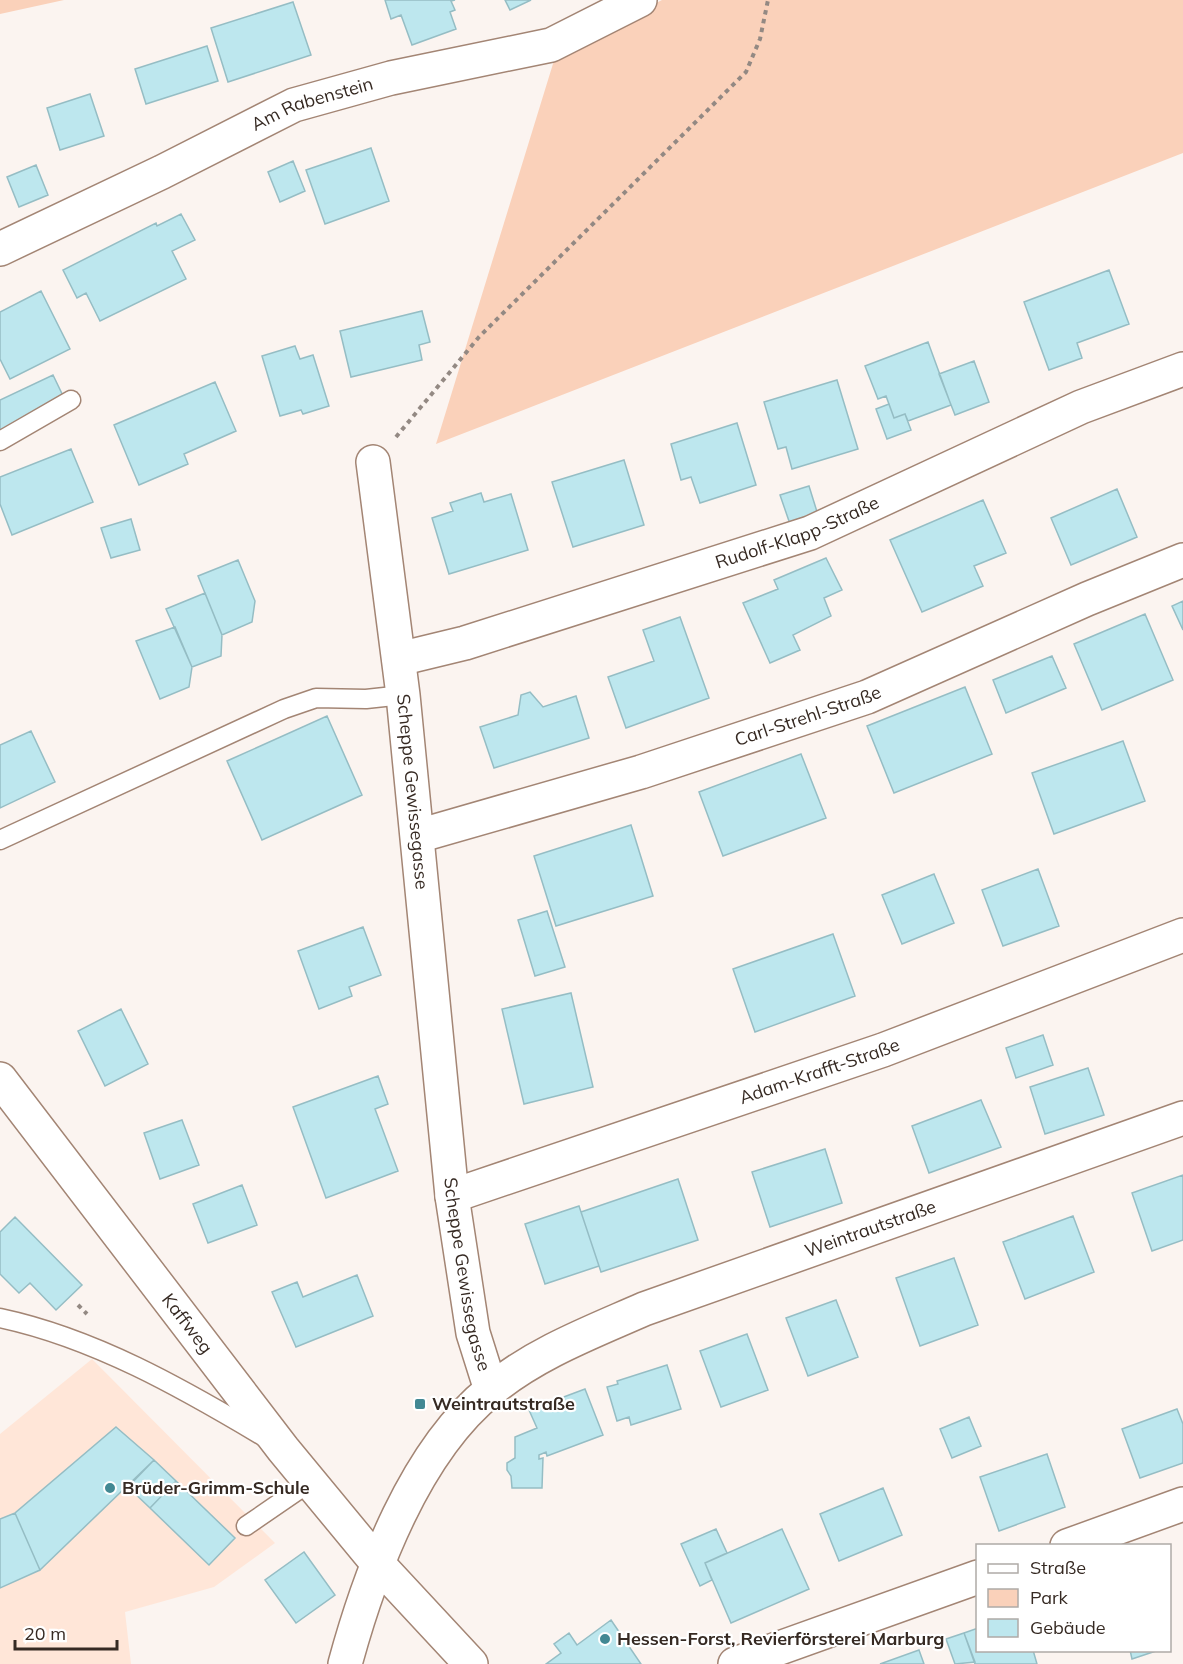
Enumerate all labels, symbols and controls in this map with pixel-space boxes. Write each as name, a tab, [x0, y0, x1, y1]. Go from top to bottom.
street label: Am Rabenstein	[247, 72, 376, 136]
street label: Rudolf-Klapp-Straße	[712, 491, 882, 574]
street label: Carl-Strehl-Straße	[732, 680, 885, 751]
street label: Scheppe Gewissegasse	[392, 693, 434, 890]
street label: Adam-Krafft-Straße	[736, 1033, 903, 1109]
street label: Scheppe Gewissegasse	[439, 1176, 496, 1374]
street label: Weintrautstraße	[802, 1194, 939, 1262]
street label: Kaffweg	[157, 1288, 218, 1358]
place label: Weintrautstraße	[432, 1392, 575, 1415]
marker: Weintrautstraße	[413, 1397, 427, 1411]
place label: Brüder-Grimm-Schule	[122, 1476, 310, 1499]
marker: Brüder-Grimm-Schule	[103, 1481, 117, 1495]
legend	[976, 1544, 1171, 1652]
text: Straße	[1030, 1556, 1086, 1579]
text: Park	[1030, 1586, 1069, 1609]
scale bar	[15, 1613, 117, 1651]
text: Gebäude	[1030, 1616, 1106, 1639]
text: 20 m	[24, 1622, 66, 1645]
place label: Hessen-Forst, Revierförsterei Marburg	[617, 1627, 944, 1650]
marker: Hessen-Forst, Revierförsterei Marburg	[598, 1632, 612, 1646]

